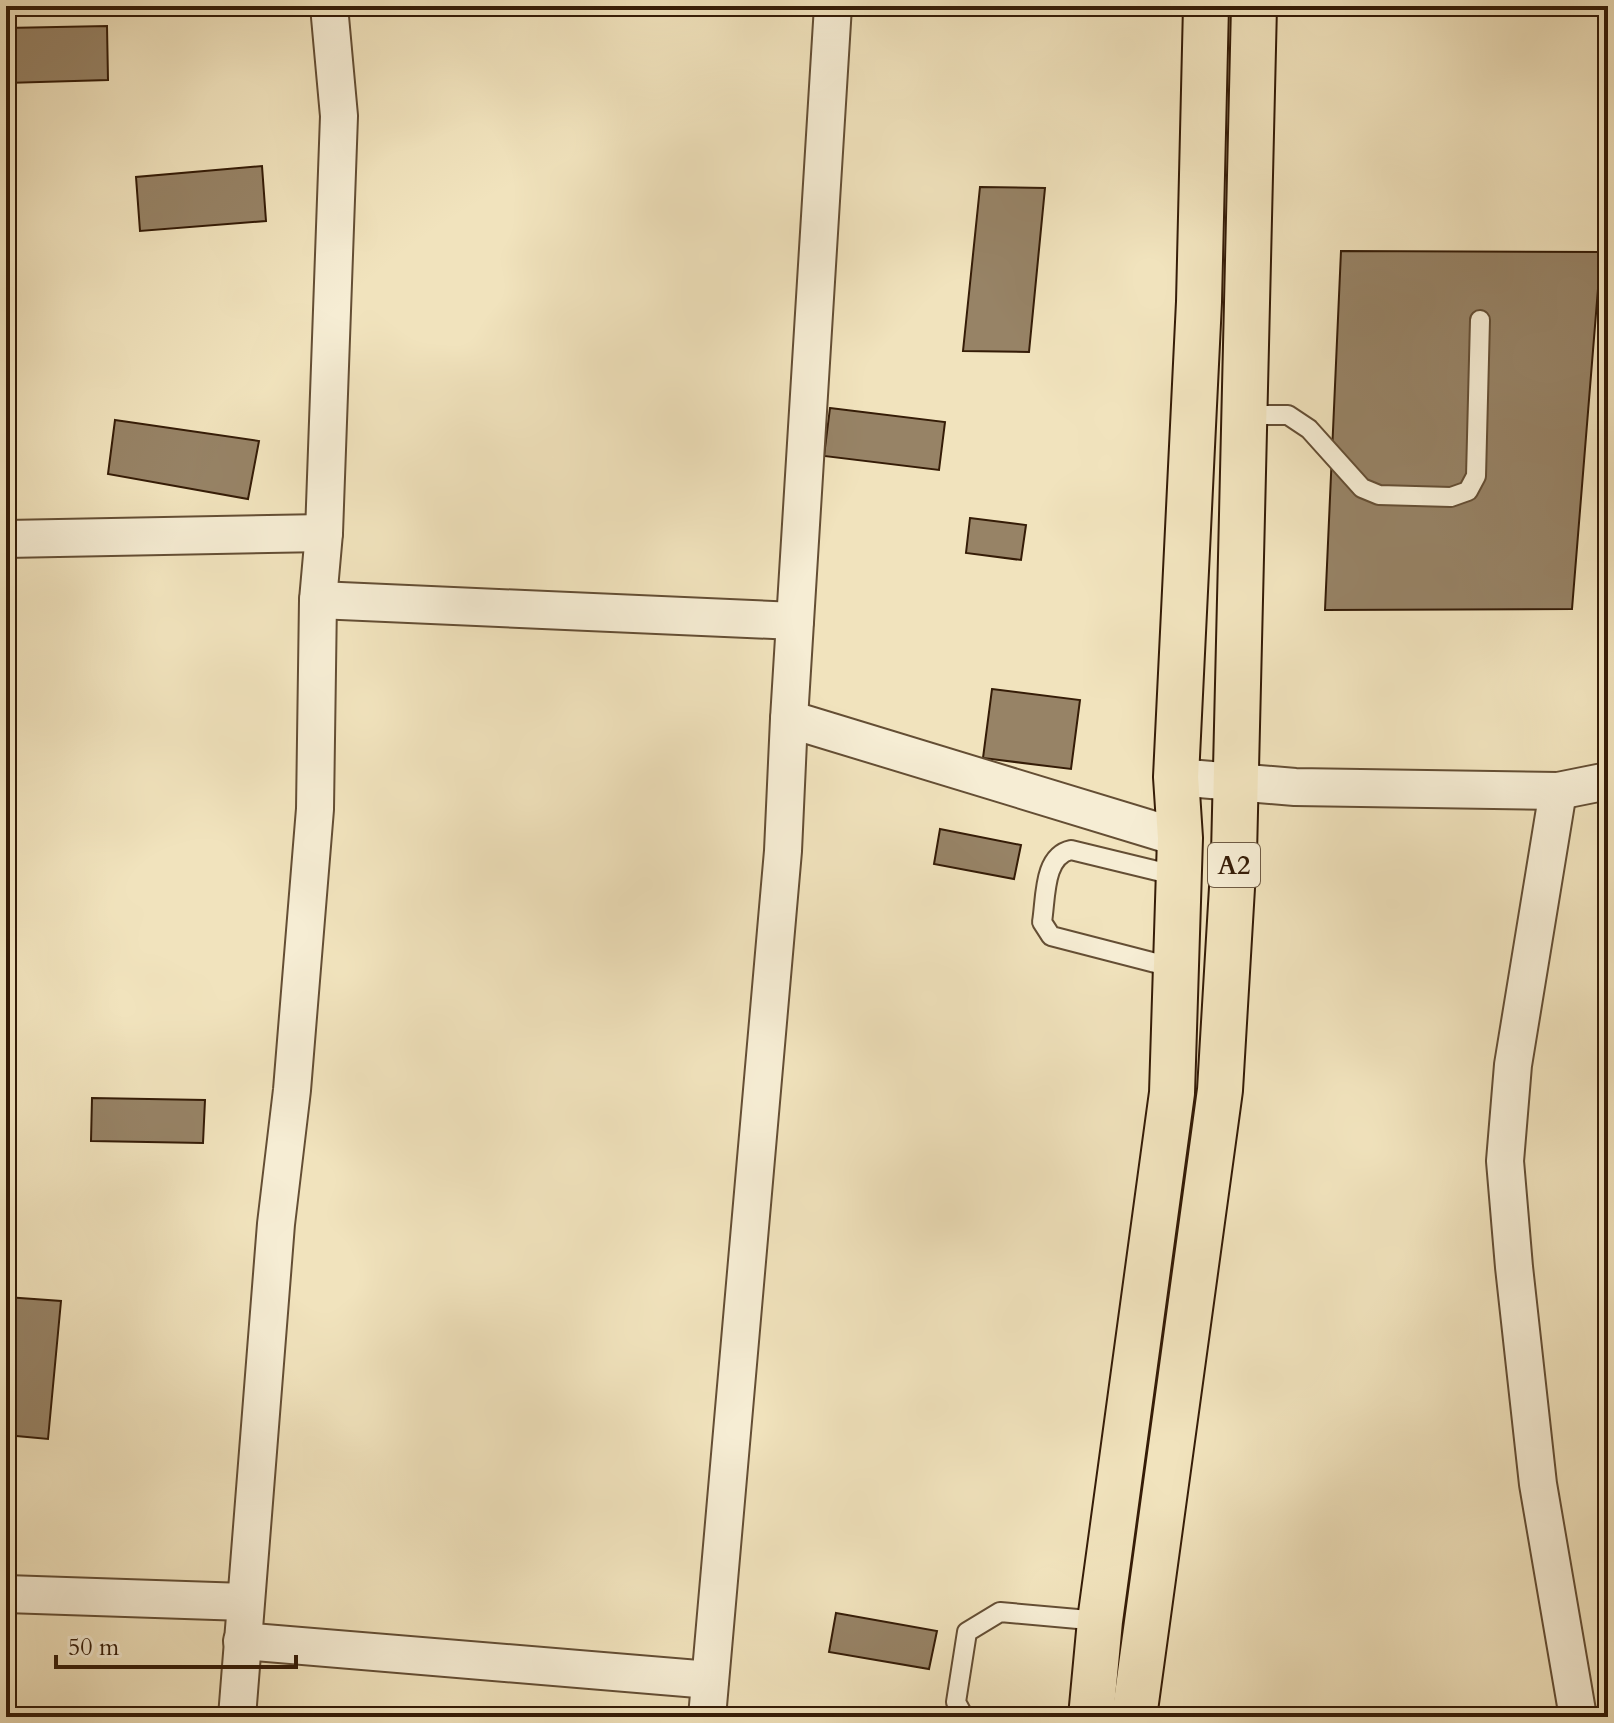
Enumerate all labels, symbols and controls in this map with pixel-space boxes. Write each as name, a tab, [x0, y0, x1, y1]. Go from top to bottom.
road number: A2	[1208, 843, 1260, 887]
scale bar	[56, 1619, 296, 1669]
text: 50 m	[68, 1631, 120, 1664]

